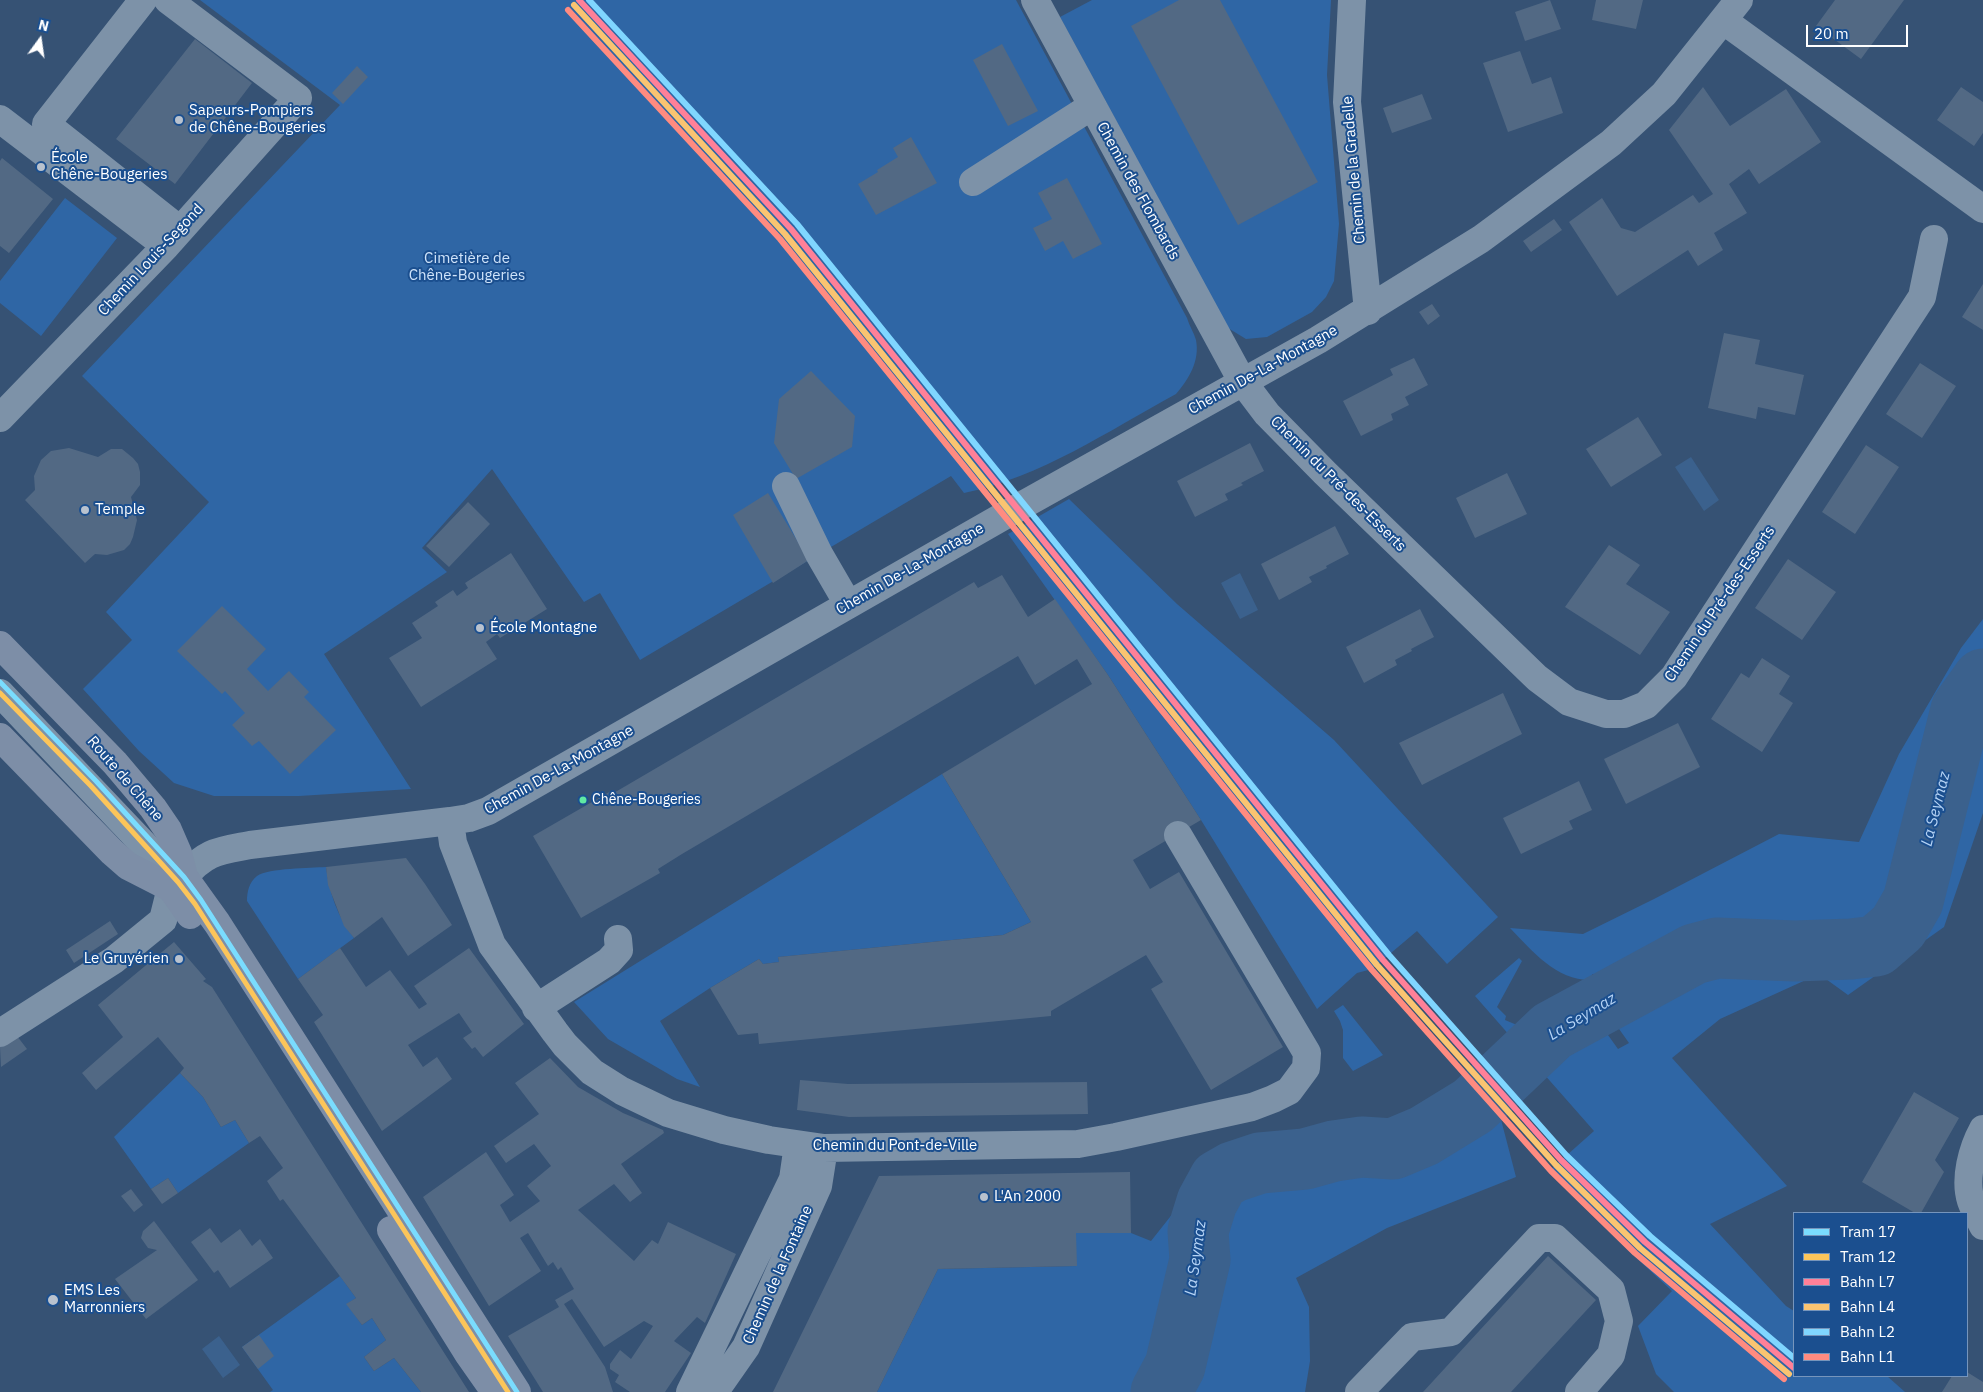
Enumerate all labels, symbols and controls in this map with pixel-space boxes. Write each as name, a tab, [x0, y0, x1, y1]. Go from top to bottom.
north arrow	[15, 15, 65, 65]
text: N	[37, 15, 51, 35]
scale bar	[1808, 15, 1910, 47]
text: 20 m	[1814, 24, 1849, 43]
street label: Chemin de la Gradelle	[1339, 95, 1369, 245]
place label: Sapeurs-Pompiers de Chêne-Bougeries	[189, 102, 326, 137]
marker: Sapeurs-Pompiers de Chêne-Bougeries	[173, 114, 185, 126]
street label: Chemin des Flombards	[1093, 119, 1183, 263]
place label: École Chêne-Bougeries	[51, 149, 168, 184]
marker: École Chêne-Bougeries	[35, 161, 47, 173]
street label: Chemin Louis-Segond	[95, 200, 207, 320]
park label: Cimetière de Chêne-Bougeries	[409, 250, 525, 285]
street label: Chemin De-La-Montagne	[1185, 321, 1341, 419]
street label: Chemin du Pré-des-Esserts	[1266, 412, 1410, 556]
place label: Temple	[95, 501, 145, 519]
marker: Temple	[79, 504, 91, 516]
street label: Chemin De-La-Montagne	[833, 519, 987, 619]
street label: Chemin du Pré-des-Esserts	[1661, 523, 1779, 685]
place label: École Montagne	[490, 619, 597, 637]
marker: École Montagne	[474, 622, 486, 634]
street label: Chemin De-La-Montagne	[481, 721, 637, 819]
street label: Route de Chêne	[83, 733, 167, 825]
water label: La Seymaz	[1918, 770, 1954, 848]
place label: Chêne-Bougeries	[592, 792, 701, 808]
marker: Chêne-Bougeries	[578, 795, 588, 805]
place label: Le Gruyérien	[84, 950, 169, 968]
marker: Le Gruyérien	[173, 953, 185, 965]
water label: La Seymaz	[1545, 989, 1619, 1045]
street label: Chemin du Pont-de-Ville	[813, 1137, 977, 1155]
place label: L'An 2000	[994, 1188, 1061, 1206]
marker: L'An 2000	[978, 1191, 990, 1203]
street label: Chemin de la Fontaine	[739, 1203, 817, 1347]
legend	[1793, 1212, 1968, 1377]
water label: La Seymaz	[1181, 1219, 1211, 1297]
text: Tram 17	[1840, 1222, 1896, 1241]
text: Tram 12	[1840, 1247, 1896, 1266]
text: Bahn L7	[1840, 1272, 1895, 1291]
place label: EMS Les Marronniers	[64, 1282, 145, 1317]
marker: EMS Les Marronniers	[46, 1293, 60, 1307]
text: Bahn L4	[1840, 1297, 1895, 1316]
text: Bahn L2	[1840, 1322, 1895, 1341]
text: Bahn L1	[1840, 1347, 1895, 1366]

